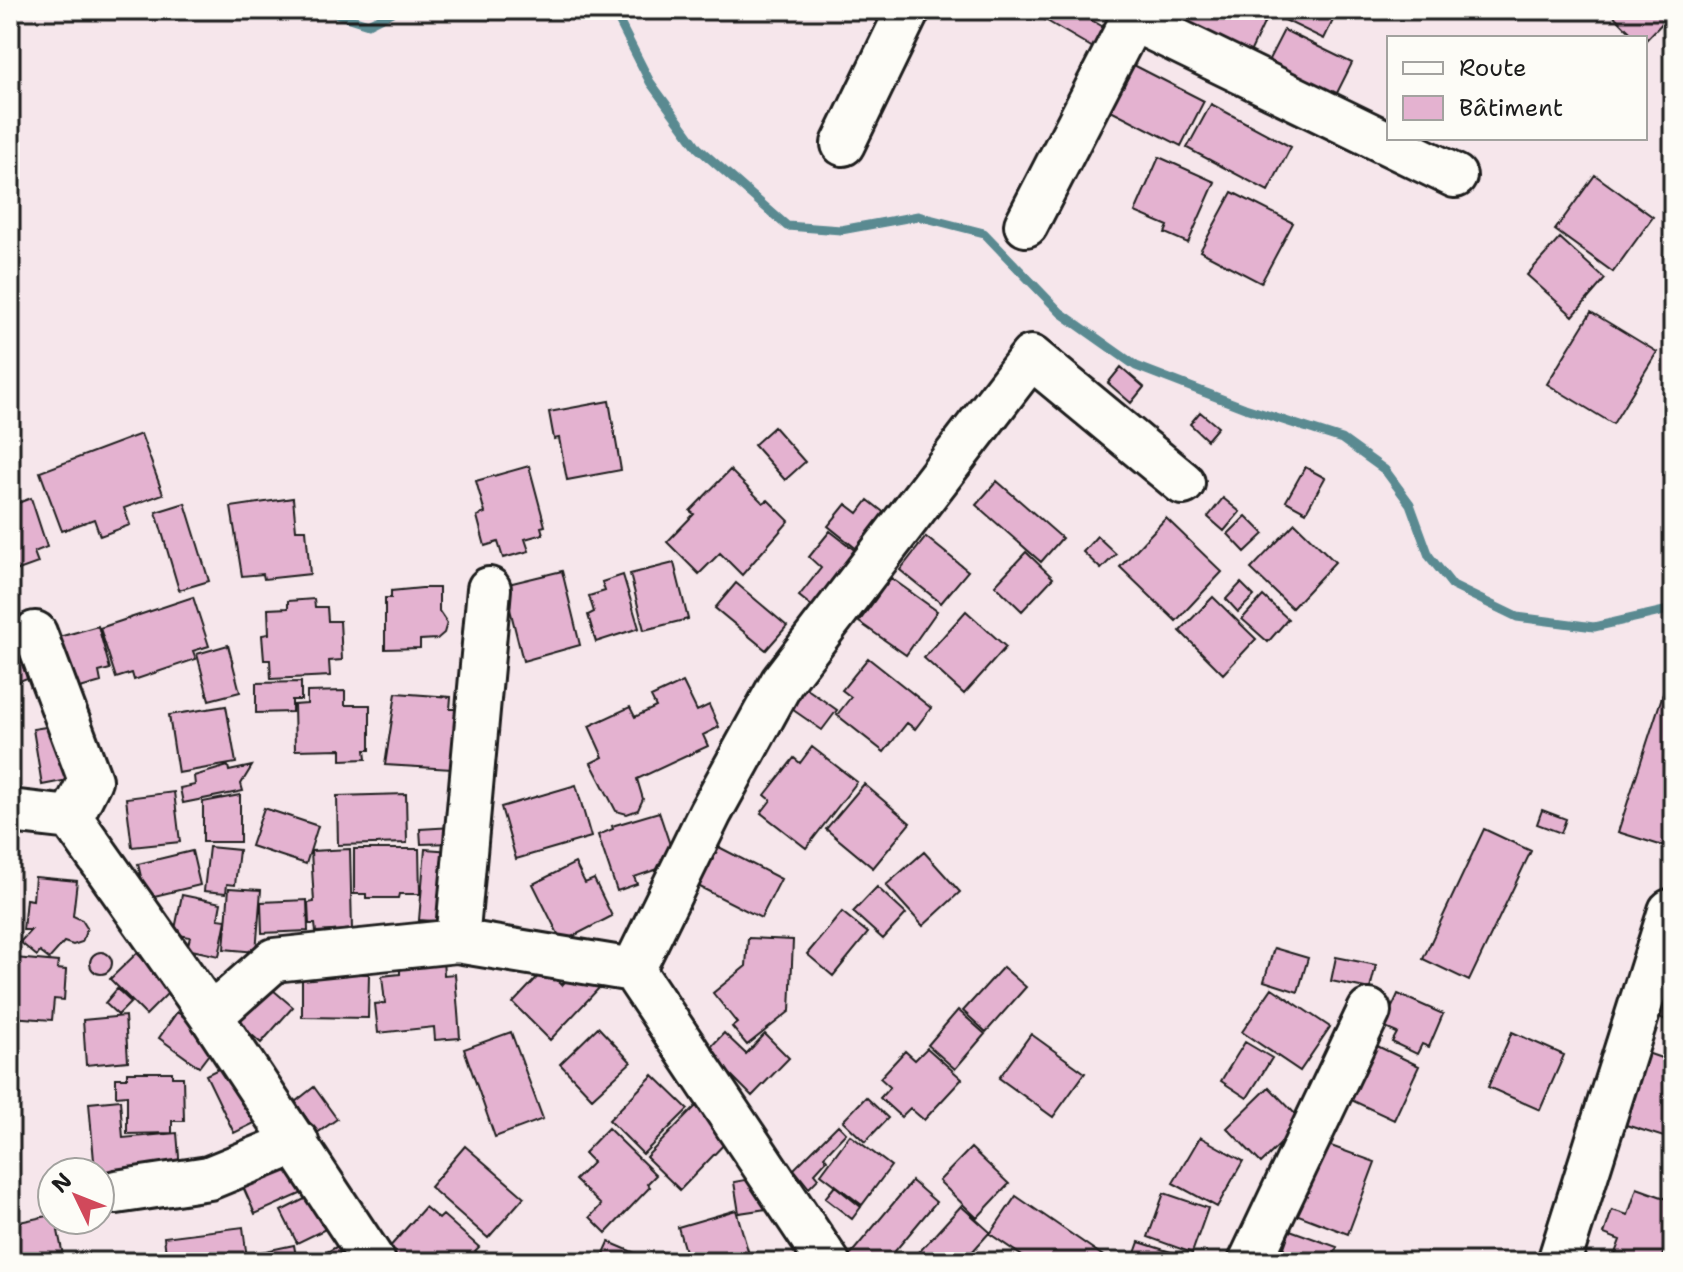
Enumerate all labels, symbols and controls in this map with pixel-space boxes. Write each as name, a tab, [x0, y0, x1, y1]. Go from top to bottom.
legend	[1387, 36, 1647, 140]
text: Route	[1459, 52, 1527, 84]
text: Bâtiment	[1459, 92, 1563, 124]
north arrow	[36, 1156, 116, 1236]
text: N	[45, 1166, 78, 1199]

